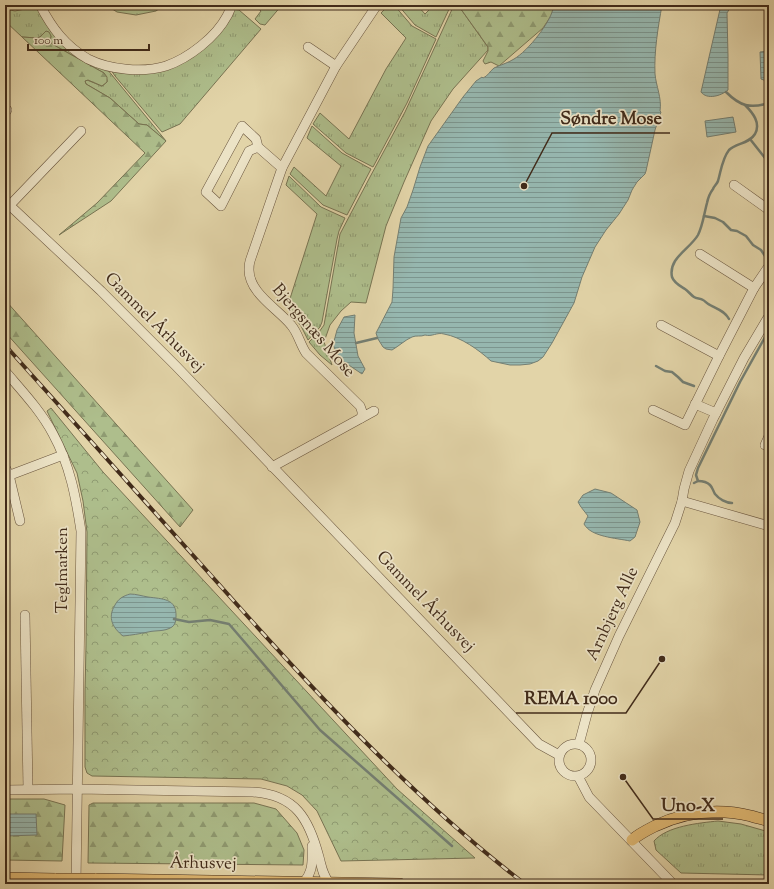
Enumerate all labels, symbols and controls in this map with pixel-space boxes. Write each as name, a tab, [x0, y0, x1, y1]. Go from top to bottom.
scale bar	[28, 26, 149, 52]
text: 100 m	[34, 32, 63, 50]
callout: Søndre Mose	[552, 103, 670, 133]
text: Søndre Mose	[560, 107, 662, 133]
street label: Gammel Århusvej	[99, 268, 209, 378]
street label: Bjergsnæs Mose	[266, 279, 360, 383]
street label: Teglmarken	[51, 527, 75, 613]
street label: Gammel Århusvej	[370, 546, 480, 658]
street label: Arnbjerg Alle	[581, 563, 645, 665]
callout: REMA 1000	[516, 683, 626, 713]
text: REMA 1000	[524, 687, 618, 713]
callout: Uno-X	[653, 789, 723, 819]
text: Uno-X	[661, 794, 716, 820]
street label: Århusvej	[169, 851, 237, 877]

